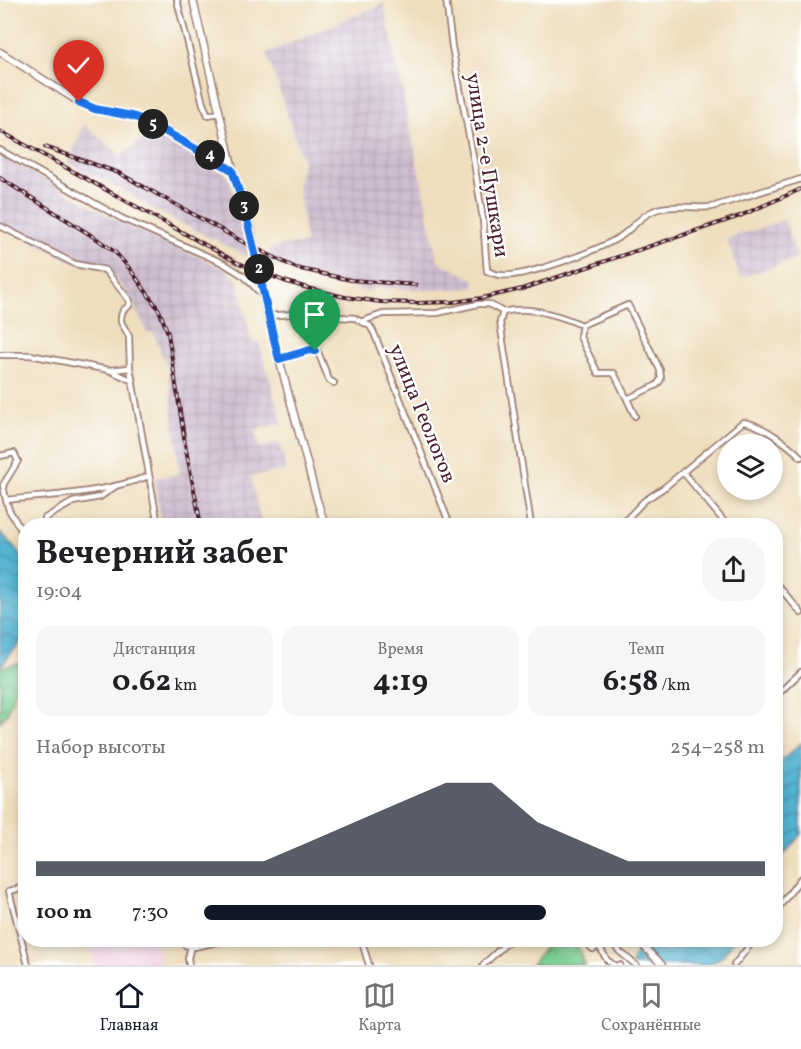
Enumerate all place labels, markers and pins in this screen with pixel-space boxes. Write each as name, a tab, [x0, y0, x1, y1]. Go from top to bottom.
pin	[53, 40, 104, 102]
pin: 5	[138, 109, 168, 139]
pin: 4	[195, 140, 225, 170]
pin: 3	[229, 191, 259, 221]
pin: 2	[244, 254, 274, 284]
pin	[289, 289, 340, 351]

